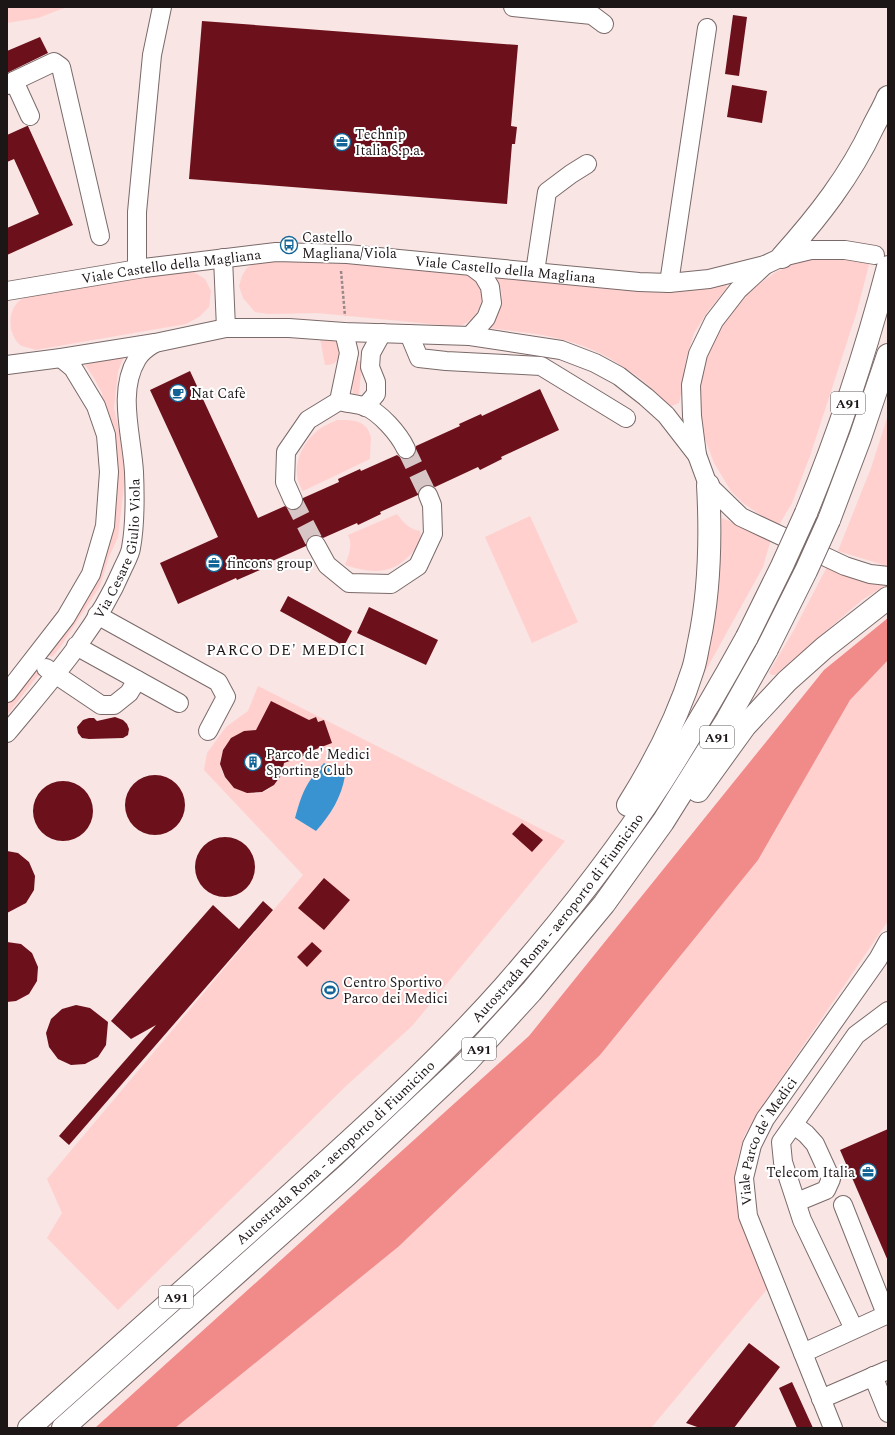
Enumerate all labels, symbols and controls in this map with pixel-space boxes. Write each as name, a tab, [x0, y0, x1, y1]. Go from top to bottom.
place label: Technip Italia S.p.a.	[355, 124, 423, 161]
office icon: Technip Italia S.p.a.	[332, 132, 352, 152]
place label: Castello Magliana/Viola	[302, 227, 397, 264]
bus stop icon: Castello Magliana/Viola	[279, 235, 299, 255]
street label: Viale Castello della Magliana	[80, 244, 262, 289]
street label: Viale Castello della Magliana	[414, 251, 597, 289]
cafe icon: Nat Cafè	[168, 383, 188, 403]
place label: Nat Cafè	[191, 383, 246, 404]
road number: A91	[831, 392, 865, 414]
street label: Via Cesare Giulio Viola	[88, 478, 146, 623]
office icon: fincons group	[204, 553, 224, 573]
place label: fincons group	[227, 553, 313, 574]
district label: PARCO DE' MEDICI	[206, 639, 366, 662]
road number: A91	[700, 726, 734, 748]
place label: Parco de' Medici Sporting Club	[266, 744, 370, 781]
building icon: Parco de' Medici Sporting Club	[243, 752, 263, 772]
street label: Autostrada Roma - aeroporto di Fiumicino	[467, 809, 649, 1027]
place label: Centro Sportivo Parco dei Medici	[343, 972, 448, 1009]
sports icon: Centro Sportivo Parco dei Medici	[320, 980, 340, 1000]
road number: A91	[462, 1038, 496, 1060]
street label: Autostrada Roma - aeroporto di Fiumicino	[231, 1056, 440, 1250]
street label: Viale Parco de' Medici	[734, 1073, 802, 1206]
place label: Telecom Italia	[766, 1162, 855, 1183]
office icon: Telecom Italia	[858, 1162, 878, 1182]
road number: A91	[159, 1286, 193, 1308]

